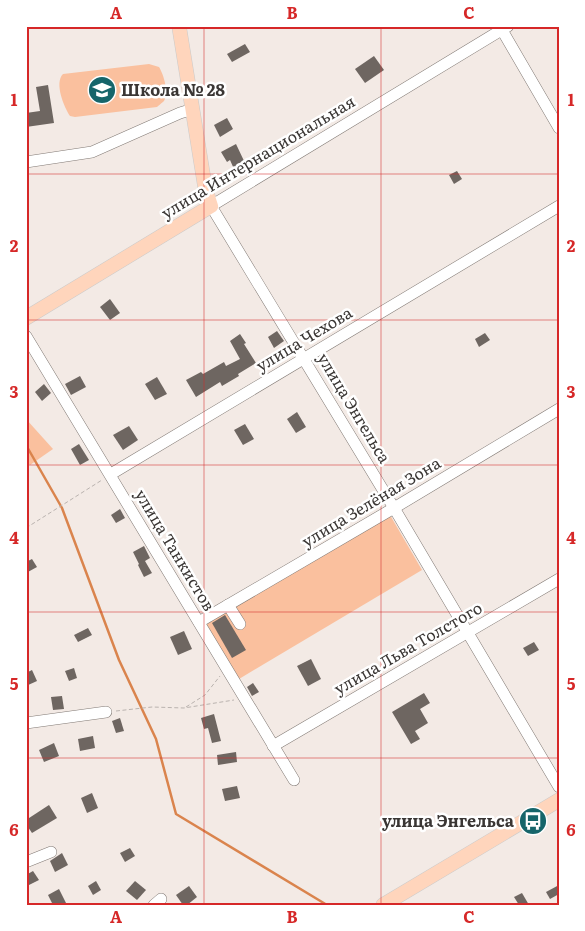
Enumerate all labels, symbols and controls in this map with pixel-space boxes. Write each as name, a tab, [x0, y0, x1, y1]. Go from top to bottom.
text: A	[110, 0, 122, 24]
text: B	[286, 0, 298, 24]
text: C	[463, 0, 475, 24]
school or university icon: Школа № 28	[87, 75, 117, 105]
place label: Школа № 28	[121, 77, 225, 101]
text: 1	[11, 87, 18, 111]
text: 1	[568, 87, 575, 111]
street label: улица Интернациональная	[156, 89, 359, 224]
text: 2	[10, 233, 19, 257]
text: 2	[567, 233, 576, 257]
street label: улица Чехова	[251, 300, 357, 376]
street label: улица Энгельса	[312, 348, 398, 468]
text: 3	[10, 379, 19, 403]
text: 3	[567, 379, 576, 403]
street label: улица Зелёная Зона	[296, 450, 445, 552]
street label: улица Танкистов	[130, 484, 222, 615]
text: 4	[9, 525, 19, 549]
text: 4	[566, 525, 576, 549]
street label: улица Льва Толстого	[329, 595, 486, 699]
text: 5	[10, 671, 19, 695]
text: 5	[567, 671, 576, 695]
bus stop icon: улица Энгельса	[518, 806, 548, 836]
place label: улица Энгельса	[382, 808, 515, 832]
text: 6	[9, 817, 19, 841]
text: 6	[566, 817, 576, 841]
text: A	[110, 904, 122, 928]
text: B	[286, 904, 298, 928]
text: C	[463, 904, 475, 928]

